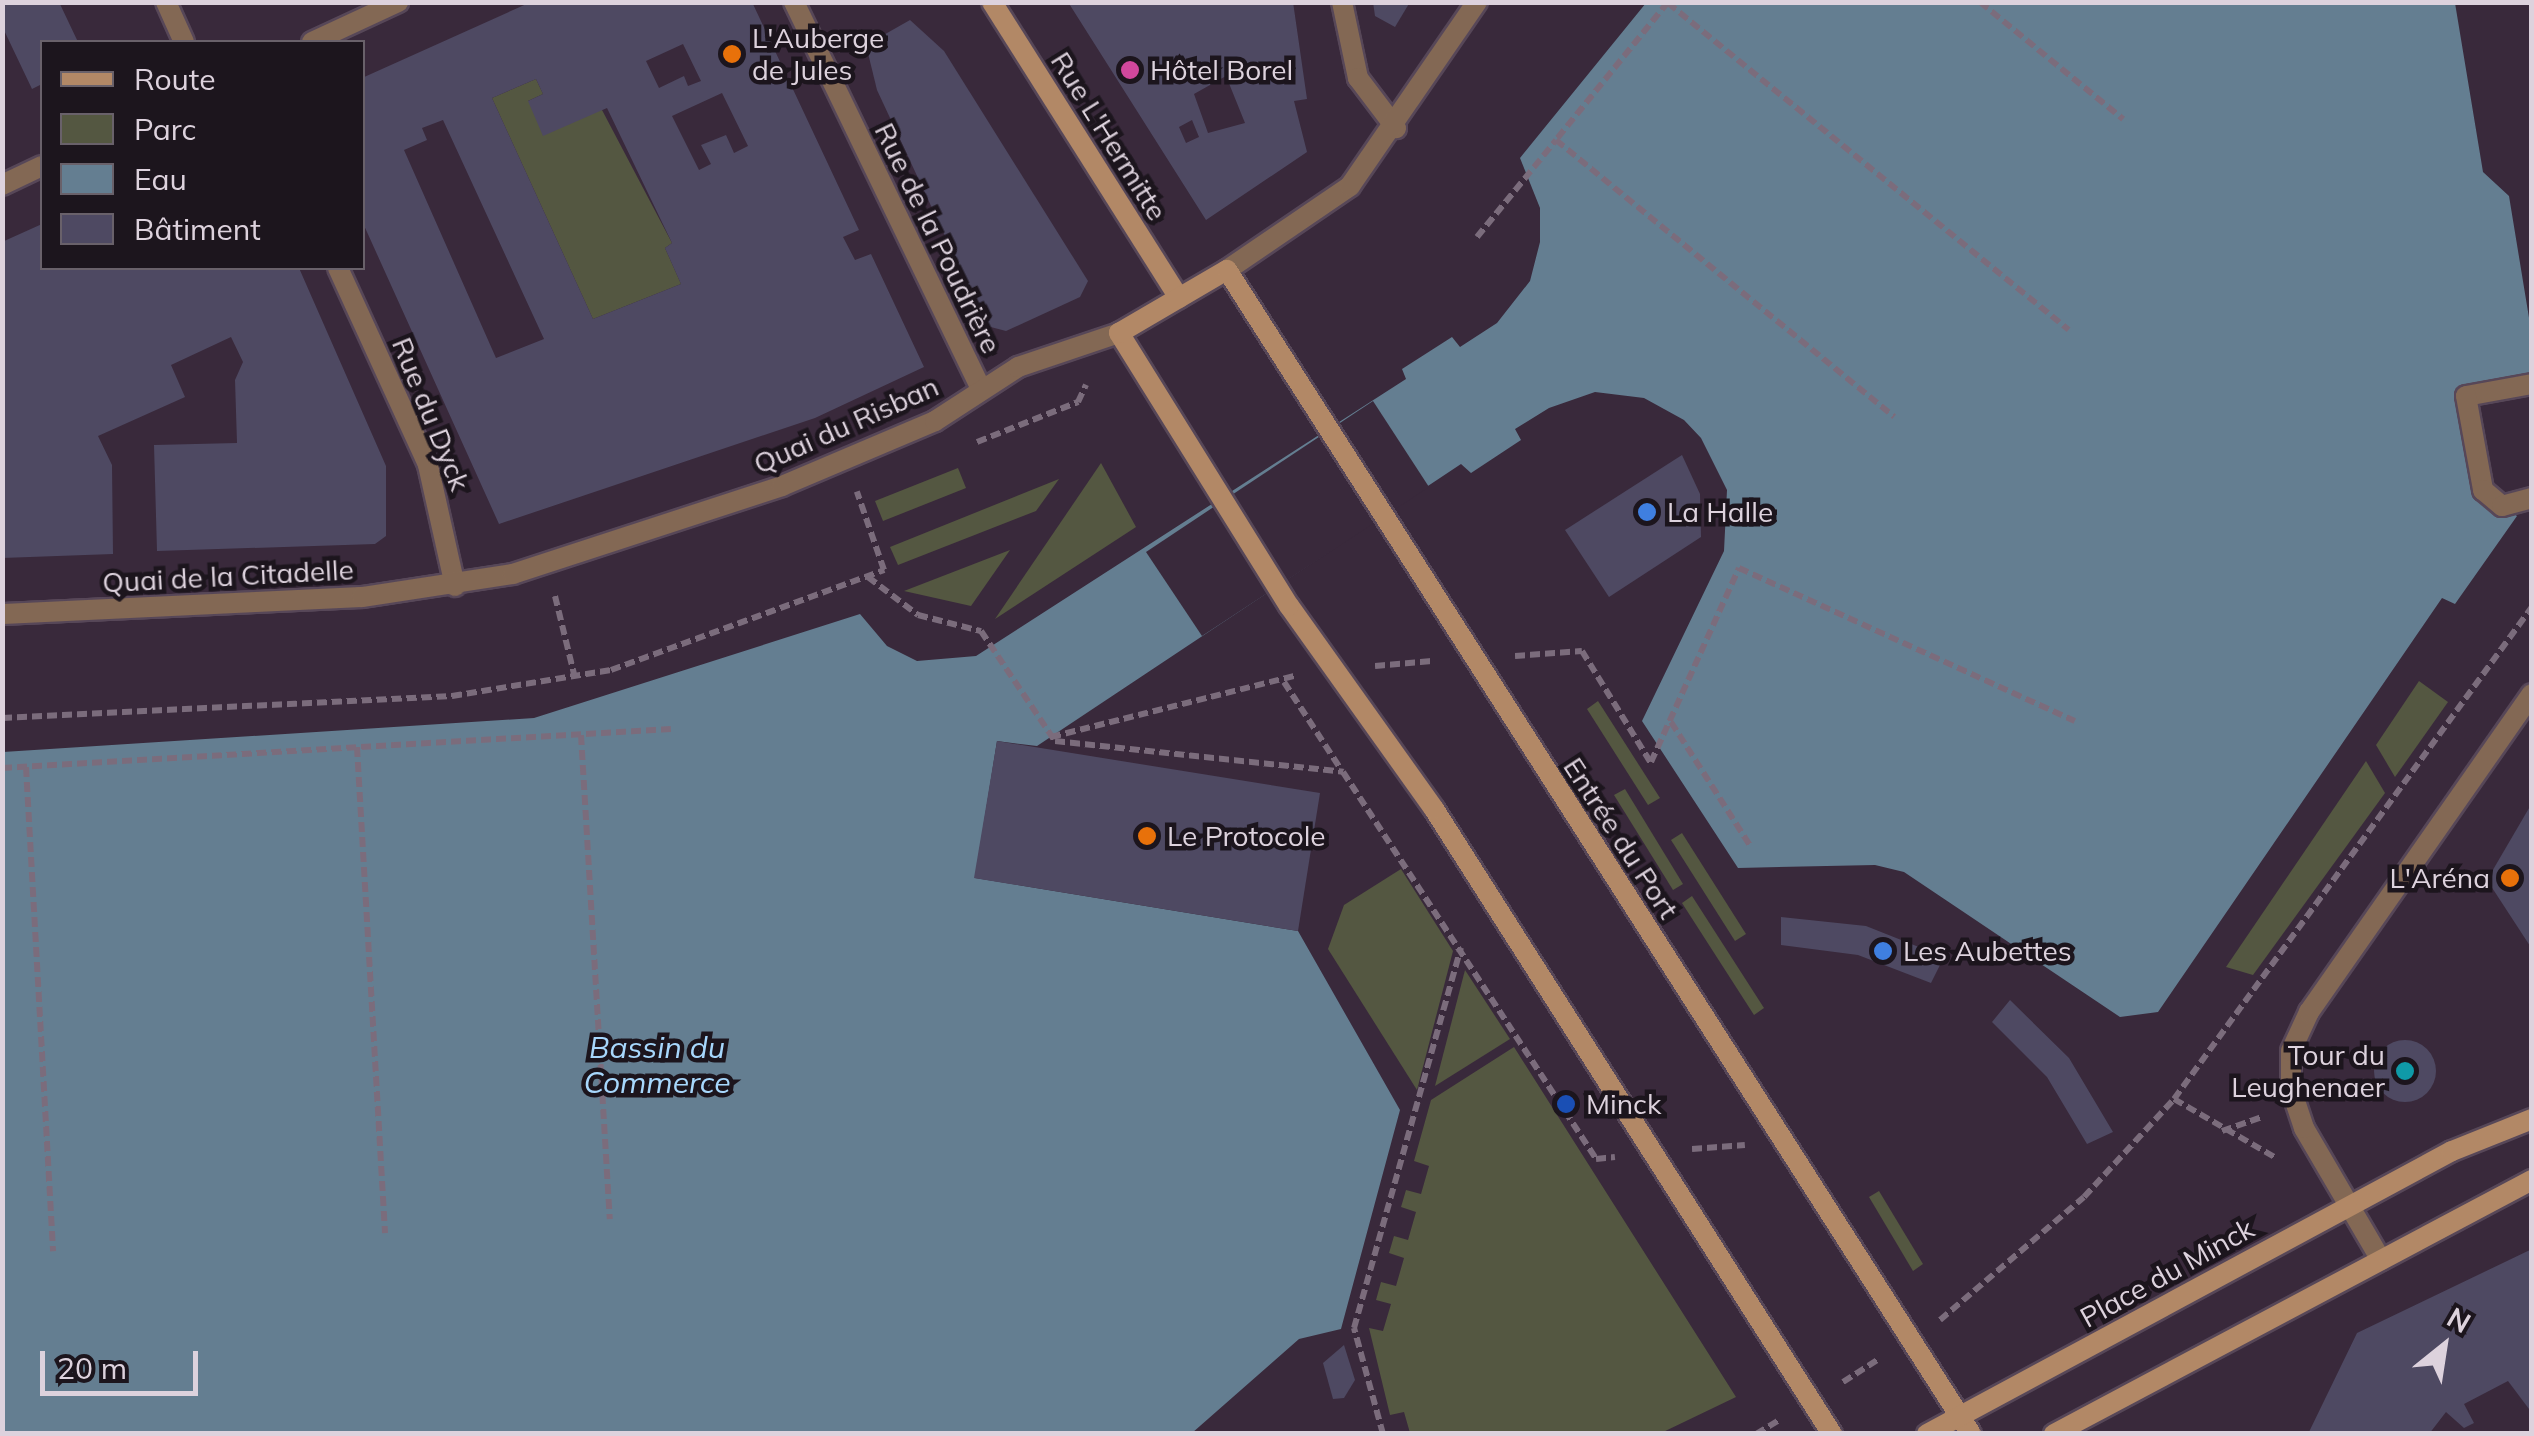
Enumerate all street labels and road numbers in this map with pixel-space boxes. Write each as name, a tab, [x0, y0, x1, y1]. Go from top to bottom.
street label: Rue L'Hermitte	[1044, 46, 1174, 226]
street label: Rue de la Poudrière	[868, 117, 1008, 359]
street label: Rue du Dyck	[385, 333, 477, 495]
street label: Quai du Risban	[748, 369, 944, 481]
street label: Quai de la Citadelle	[101, 553, 355, 599]
street label: Entrée du Port	[1557, 751, 1685, 925]
street label: Place du Minck	[2074, 1211, 2260, 1335]

